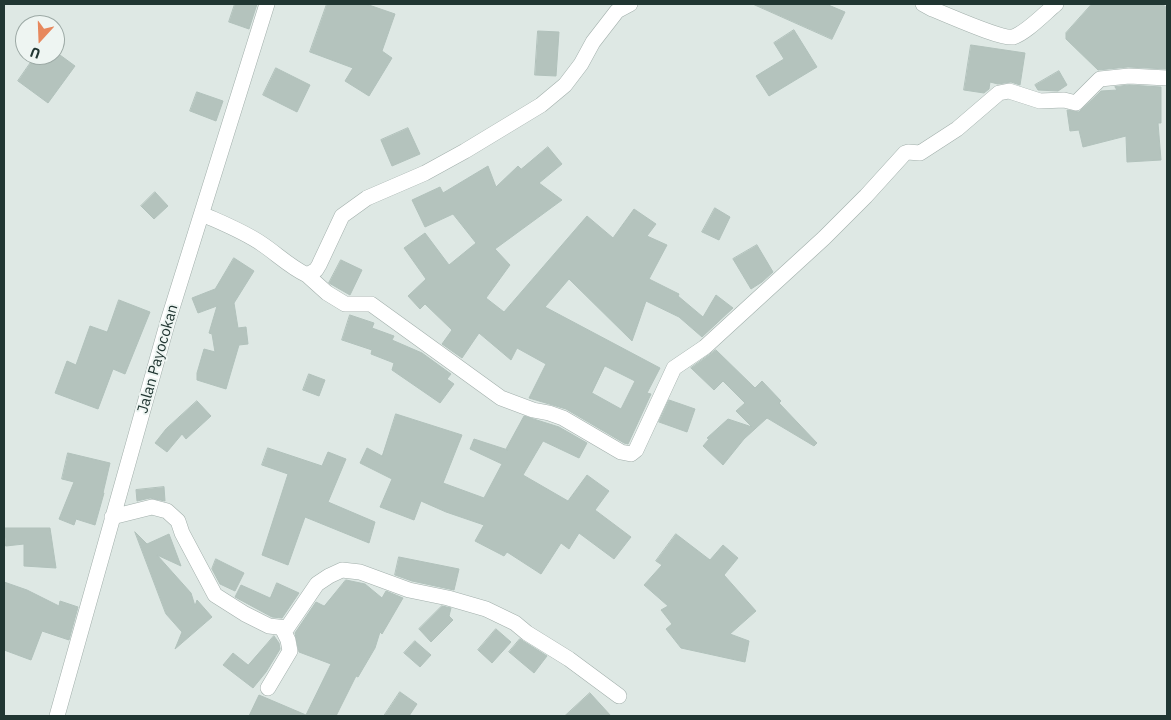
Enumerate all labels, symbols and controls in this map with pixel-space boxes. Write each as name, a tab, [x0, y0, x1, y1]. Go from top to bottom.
north arrow	[15, 15, 65, 65]
text: U	[28, 43, 43, 63]
street label: Jalan Payocokan	[134, 302, 182, 416]

